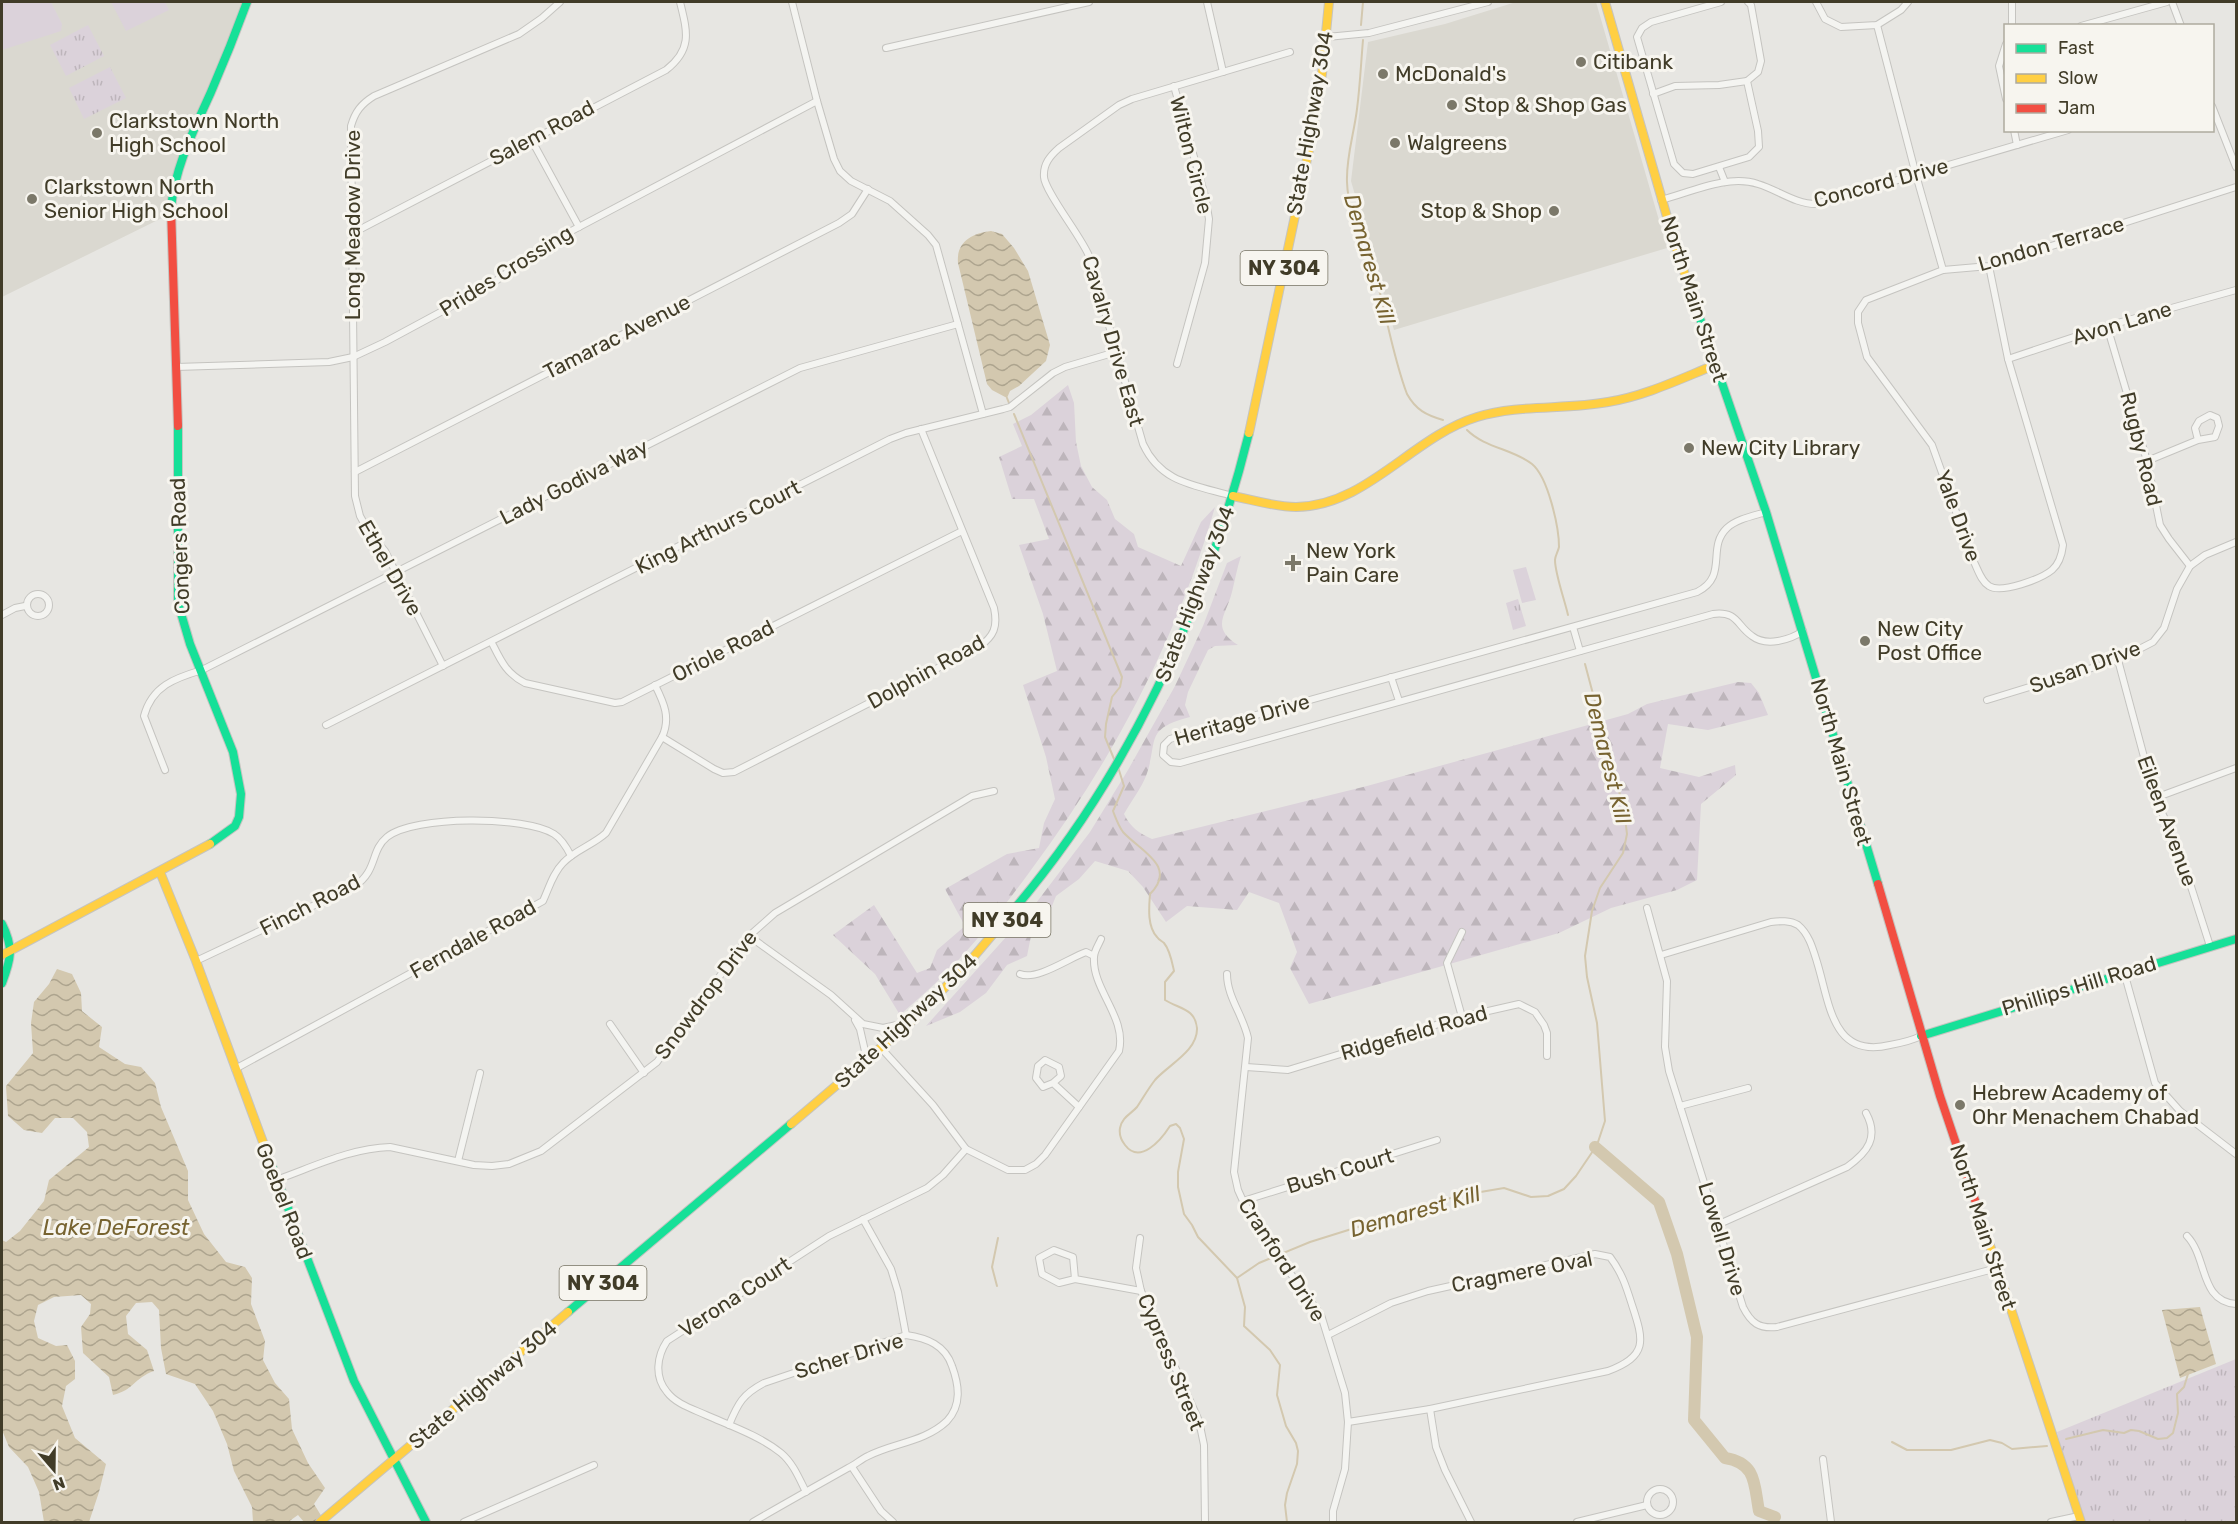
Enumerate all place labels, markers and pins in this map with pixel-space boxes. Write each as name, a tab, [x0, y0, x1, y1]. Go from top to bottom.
place label: Citibank	[1593, 49, 1673, 74]
marker: Citibank	[1574, 55, 1588, 69]
place label: McDonald's	[1395, 61, 1507, 86]
marker: McDonald's	[1376, 67, 1390, 81]
place label: Stop & Shop Gas	[1464, 92, 1627, 117]
marker: Stop & Shop Gas	[1445, 98, 1459, 112]
place label: Clarkstown North High School	[109, 108, 279, 157]
marker: Clarkstown North High School	[90, 126, 104, 140]
place label: Walgreens	[1407, 130, 1507, 155]
marker: Walgreens	[1388, 136, 1402, 150]
place label: Clarkstown North Senior High School	[44, 174, 229, 223]
marker: Clarkstown North Senior High School	[25, 192, 39, 206]
place label: Stop & Shop	[1421, 198, 1542, 223]
marker: Stop & Shop	[1547, 204, 1561, 218]
place label: New City Library	[1701, 435, 1861, 460]
marker: New City Library	[1682, 441, 1696, 455]
place label: New York Pain Care	[1306, 538, 1399, 587]
marker: New York Pain Care	[1284, 554, 1302, 572]
place label: New City Post Office	[1877, 616, 1982, 665]
marker: New City Post Office	[1858, 634, 1872, 648]
place label: Hebrew Academy of Ohr Menachem Chabad	[1972, 1080, 2199, 1129]
marker: Hebrew Academy of Ohr Menachem Chabad	[1953, 1098, 1967, 1112]

